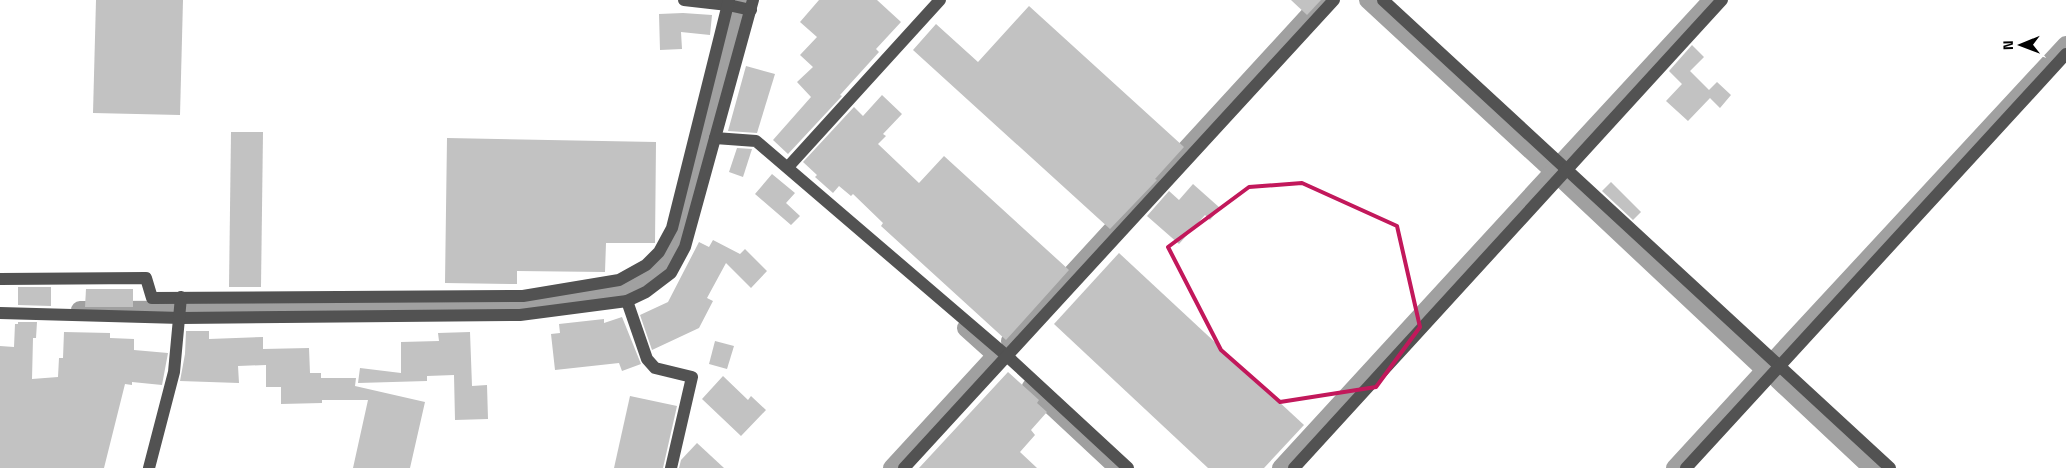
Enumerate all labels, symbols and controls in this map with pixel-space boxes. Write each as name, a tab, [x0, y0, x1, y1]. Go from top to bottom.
north arrow	[1996, 20, 2046, 70]
text: N	[1997, 40, 2018, 50]

